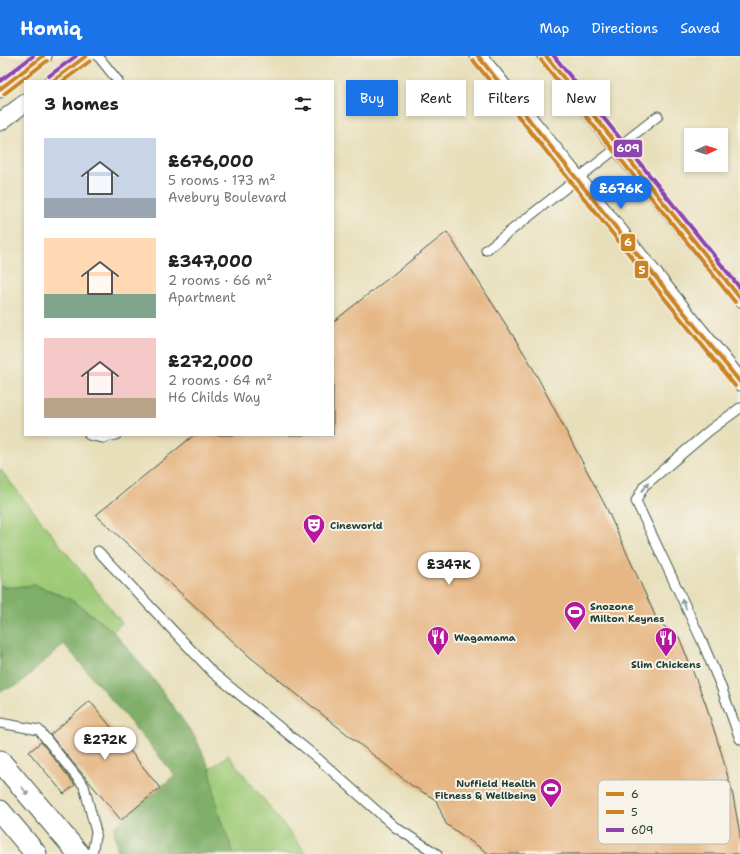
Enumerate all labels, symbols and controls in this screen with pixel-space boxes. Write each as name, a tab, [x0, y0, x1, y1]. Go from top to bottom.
text: Homiq	[20, 16, 81, 41]
text: Map	[540, 19, 570, 37]
text: Directions	[592, 19, 658, 37]
text: Saved	[680, 19, 720, 37]
chip: Buy	[346, 80, 398, 116]
chip: Rent	[406, 80, 466, 116]
chip: Filters	[474, 80, 544, 116]
chip: New	[552, 80, 610, 116]
text: 3 homes	[44, 93, 119, 115]
icon: filters	[292, 93, 314, 115]
north arrow	[684, 128, 728, 172]
map controls	[684, 128, 728, 172]
line badge: 609	[613, 139, 643, 158]
text: 609	[617, 141, 640, 156]
text: £676,000	[168, 150, 254, 172]
icon: home	[76, 154, 124, 202]
text: 5 rooms · 173 m²	[168, 172, 275, 189]
pin: £676K	[593, 176, 649, 210]
text: £676K	[599, 180, 643, 197]
text: Avebury Boulevard	[168, 189, 287, 206]
line badge: 6	[620, 233, 636, 252]
text: 6	[624, 235, 632, 250]
text: £347,000	[168, 250, 253, 272]
icon: home	[76, 254, 124, 302]
line badge: 5	[634, 260, 649, 279]
text: 5	[639, 263, 646, 278]
text: 2 rooms · 66 m²	[168, 272, 272, 289]
text: Apartment	[168, 289, 236, 306]
text: £272,000	[168, 350, 253, 372]
icon: home	[76, 354, 124, 402]
text: 2 rooms · 64 m²	[168, 372, 272, 389]
text: H6 Childs Way	[168, 389, 260, 406]
one-way arrow	[641, 482, 649, 493]
theatre icon: Cineworld	[301, 512, 327, 545]
place label: Cineworld	[330, 519, 383, 532]
pin: £347K	[421, 552, 477, 586]
text: £347K	[427, 556, 471, 573]
one-way arrow	[681, 597, 687, 609]
sports icon: Snozone Milton Keynes	[562, 599, 588, 632]
place label: Snozone Milton Keynes	[590, 600, 665, 625]
restaurant icon: Wagamama	[425, 624, 451, 657]
restaurant icon: Slim Chickens	[653, 625, 679, 658]
place label: Wagamama	[454, 631, 516, 644]
place label: Slim Chickens	[631, 658, 701, 671]
pin: £272K	[77, 727, 133, 761]
text: £272K	[83, 731, 127, 748]
sports icon: Nuffield Health Fitness & Wellbeing	[538, 776, 564, 809]
place label: Nuffield Health Fitness & Wellbeing	[435, 777, 537, 802]
legend	[598, 780, 730, 844]
one-way arrow	[21, 785, 30, 796]
text: 6	[631, 787, 639, 802]
text: 5	[631, 805, 638, 820]
text: 609	[631, 823, 654, 838]

